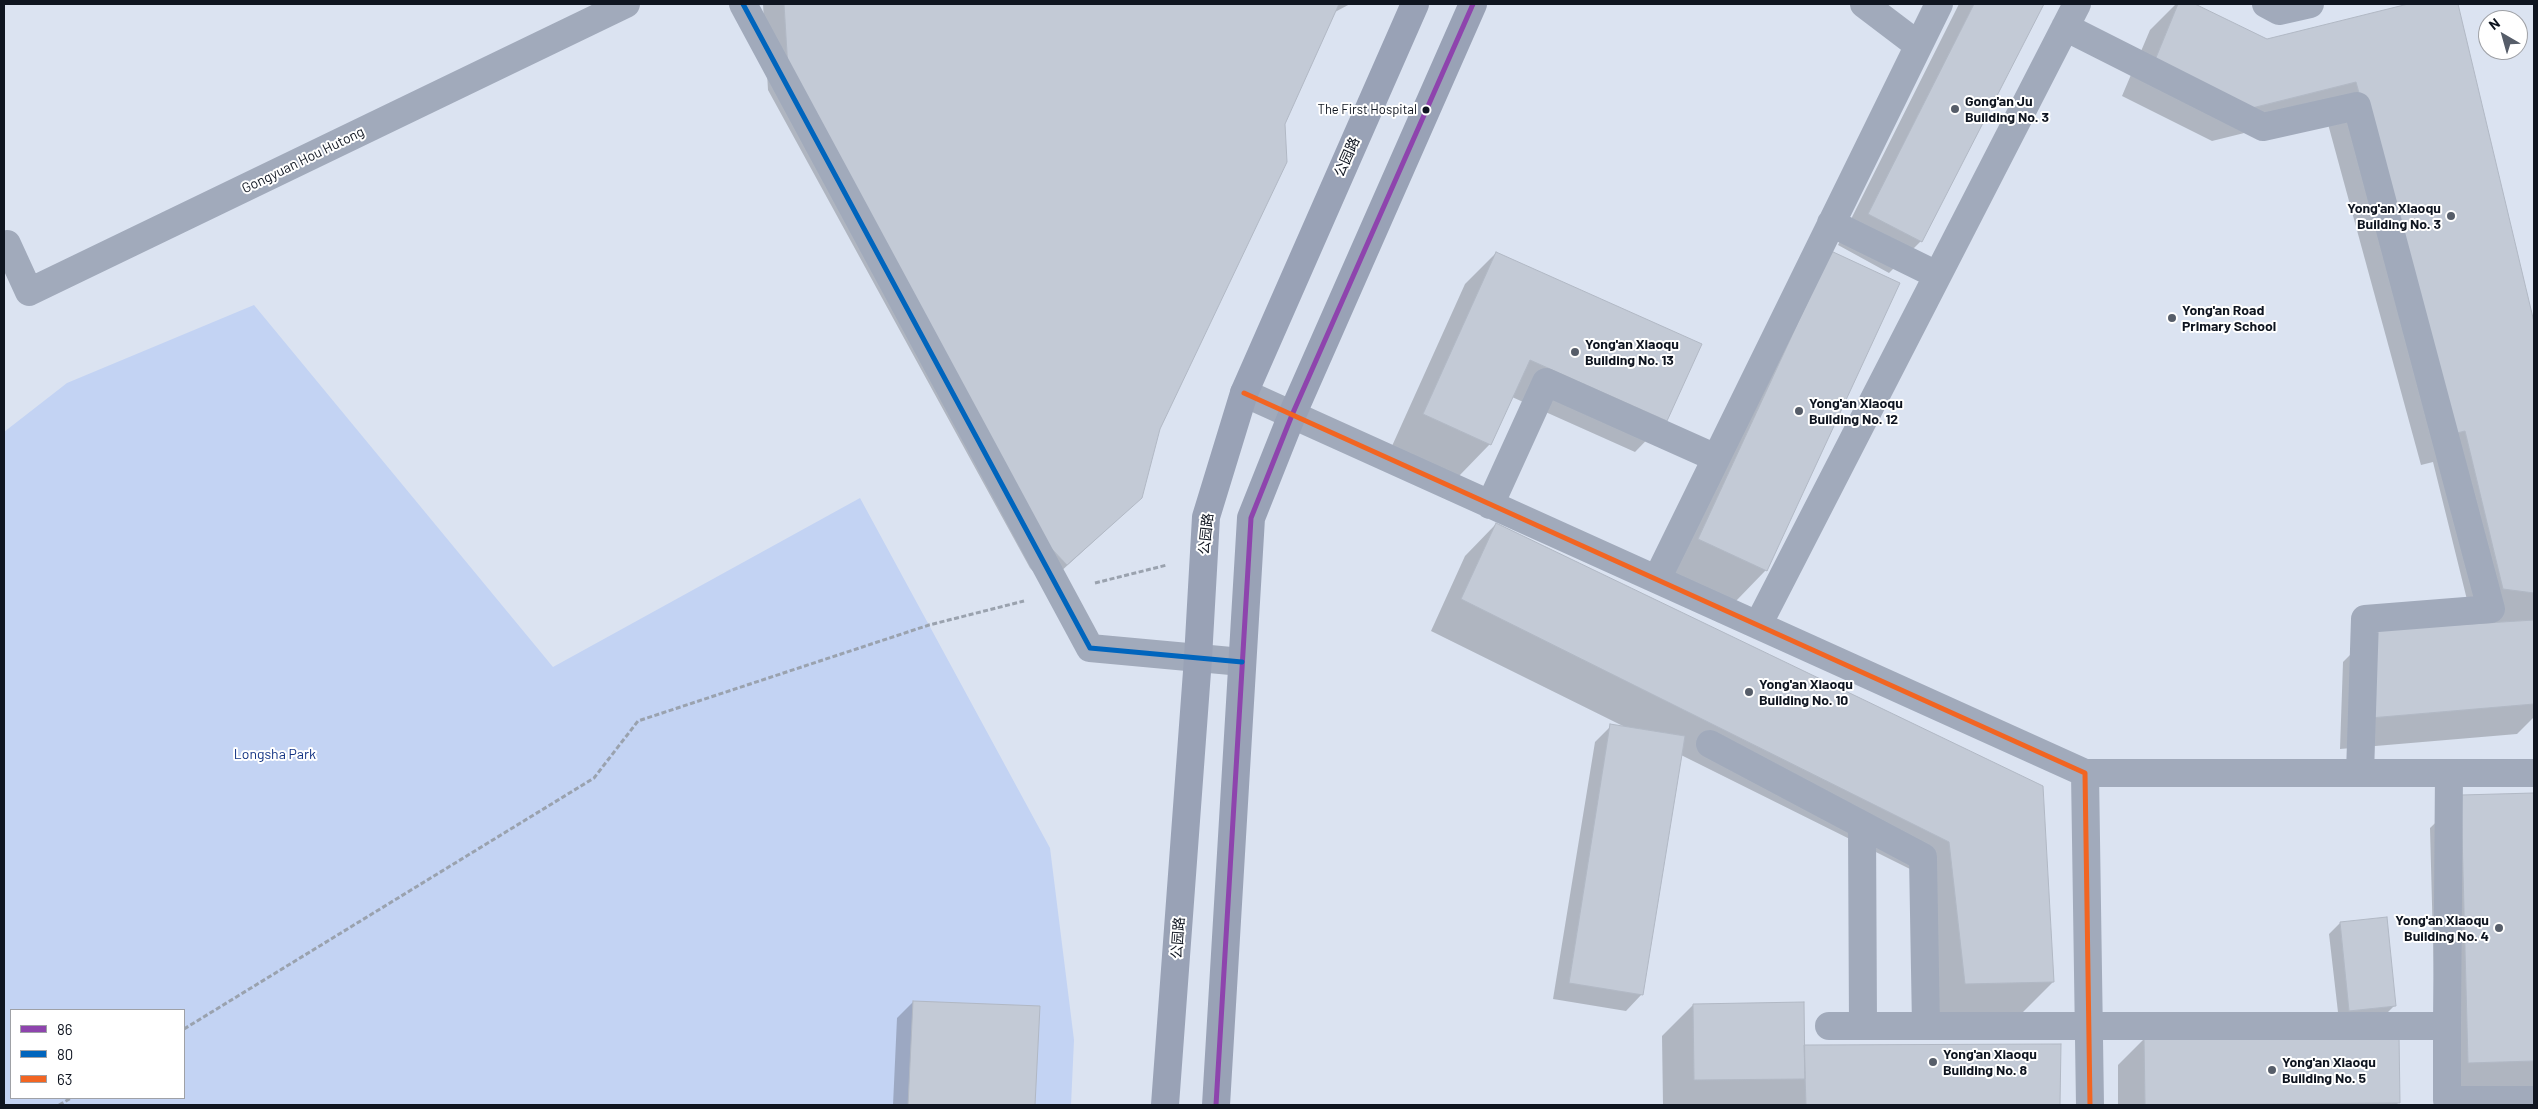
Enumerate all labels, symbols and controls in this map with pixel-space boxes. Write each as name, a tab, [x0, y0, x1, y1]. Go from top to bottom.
north arrow	[2478, 10, 2528, 60]
text: N	[2485, 14, 2503, 33]
place label: Gong'an Ju Building No. 3	[1965, 93, 2049, 125]
place label: The First Hospital	[1317, 102, 1417, 118]
marker: Gong'an Ju Building No. 3	[1949, 103, 1961, 115]
marker: The First Hospital	[1421, 105, 1431, 115]
street label: Gongyuan Hou Hutong	[239, 123, 367, 197]
street label: 公园路	[1331, 134, 1363, 180]
place label: Yong'an Xiaoqu Building No. 3	[2347, 200, 2441, 232]
marker: Yong'an Xiaoqu Building No. 3	[2445, 210, 2457, 222]
place label: Yong'an Road Primary School	[2182, 302, 2276, 334]
marker: Yong'an Road Primary School	[2166, 312, 2178, 324]
place label: Yong'an Xiaoqu Building No. 13	[1585, 336, 1679, 368]
marker: Yong'an Xiaoqu Building No. 13	[1569, 346, 1581, 358]
place label: Yong'an Xiaoqu Building No. 12	[1809, 395, 1903, 428]
marker: Yong'an Xiaoqu Building No. 12	[1793, 405, 1805, 417]
street label: 公园路	[1195, 512, 1217, 556]
place label: Yong'an Xiaoqu Building No. 10	[1759, 676, 1853, 709]
marker: Yong'an Xiaoqu Building No. 10	[1743, 686, 1755, 698]
park label: Longsha Park	[234, 746, 316, 762]
place label: Yong'an Xiaoqu Building No. 4	[2395, 912, 2489, 944]
street label: 公园路	[1168, 916, 1188, 960]
marker: Yong'an Xiaoqu Building No. 4	[2493, 922, 2505, 934]
legend	[10, 1009, 185, 1099]
text: 86	[57, 1020, 73, 1038]
text: 80	[57, 1045, 73, 1063]
place label: Yong'an Xiaoqu Building No. 8	[1943, 1046, 2037, 1078]
place label: Yong'an Xiaoqu Building No. 5	[2282, 1054, 2376, 1086]
marker: Yong'an Xiaoqu Building No. 8	[1927, 1056, 1939, 1068]
marker: Yong'an Xiaoqu Building No. 5	[2266, 1064, 2278, 1076]
text: 63	[57, 1070, 72, 1088]

